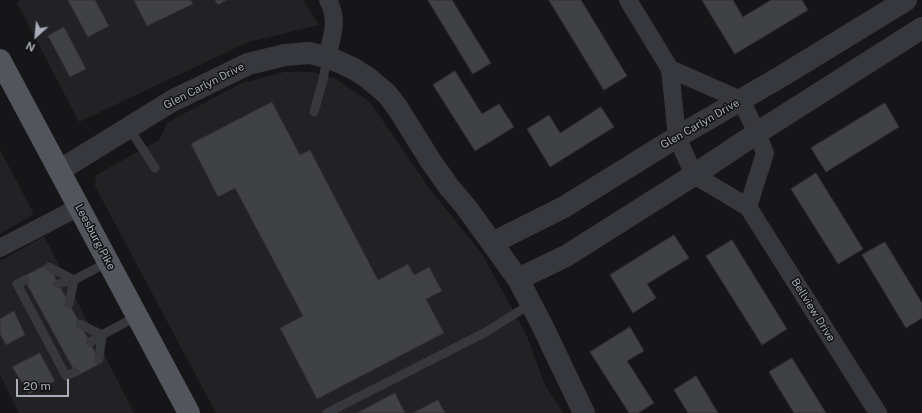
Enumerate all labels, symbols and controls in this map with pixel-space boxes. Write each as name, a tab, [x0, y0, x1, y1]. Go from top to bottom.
north arrow	[16, 16, 56, 56]
text: N	[24, 39, 37, 54]
street label: Glen Carlyn Drive	[162, 60, 246, 112]
street label: Glen Carlyn Drive	[658, 96, 742, 152]
street label: Leesburg Pike	[72, 202, 118, 272]
street label: Bellview Drive	[788, 276, 838, 344]
scale bar	[18, 371, 71, 397]
text: 20 m	[23, 379, 51, 393]

